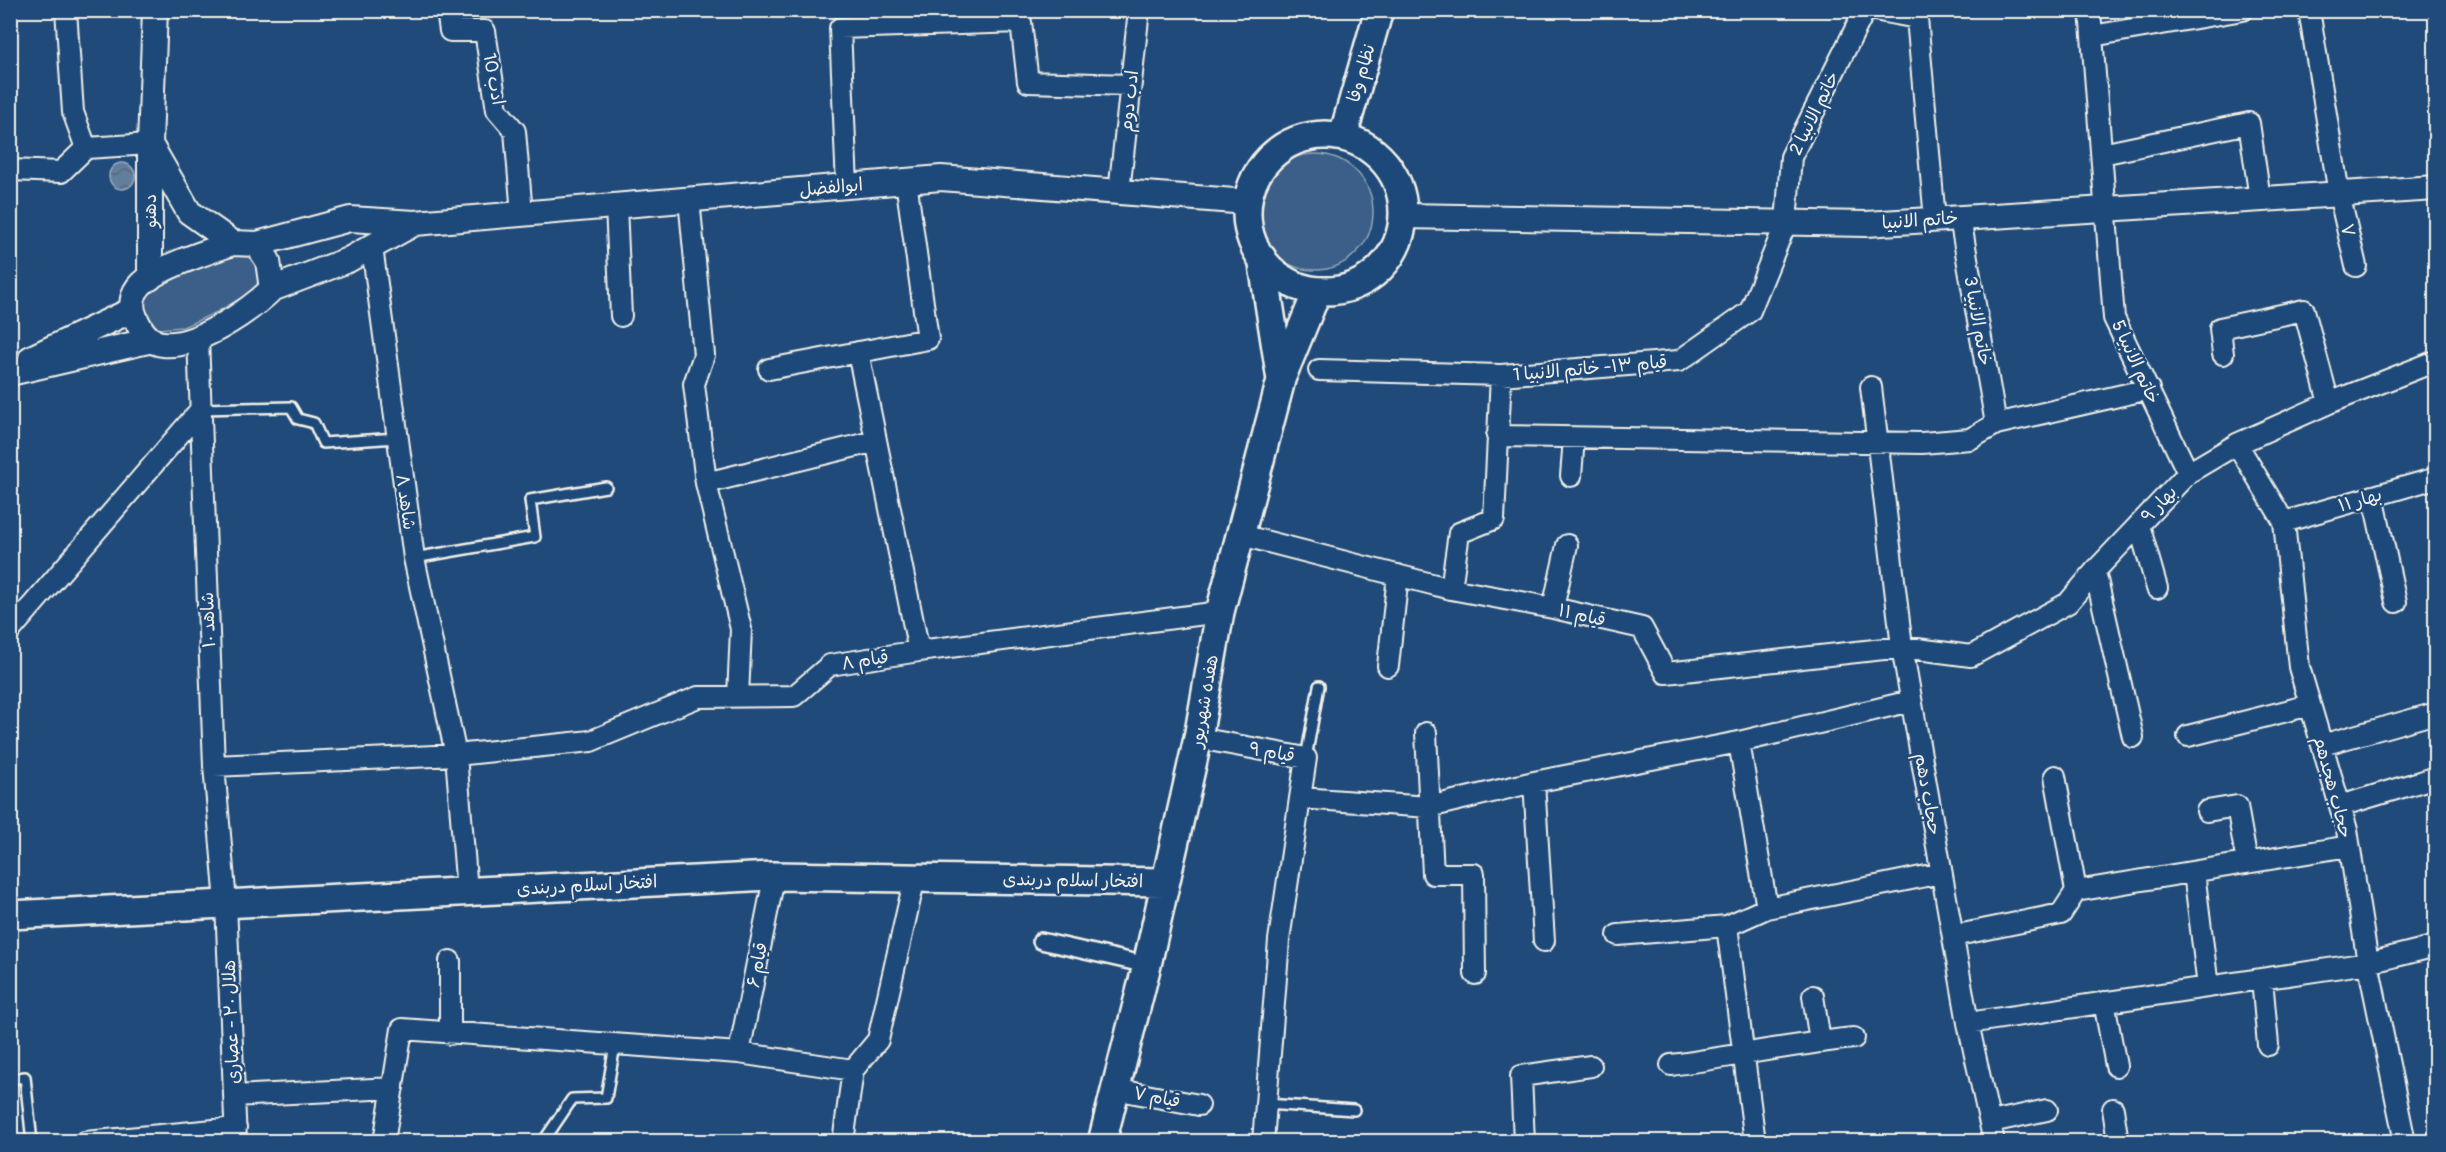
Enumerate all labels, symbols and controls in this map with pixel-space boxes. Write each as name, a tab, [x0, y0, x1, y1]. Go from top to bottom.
street label: نظام وفا	[1342, 41, 1383, 105]
street label: ادب 10	[477, 51, 510, 107]
street label: خاتم الانبیا 2	[1784, 68, 1846, 160]
street label: ادب دوم	[1115, 69, 1146, 133]
street label: ابوالفضل	[798, 173, 864, 202]
street label: دهنو	[139, 194, 162, 229]
street label: خاتم الانبیا	[1881, 206, 1959, 237]
street label: ۷	[2335, 221, 2360, 239]
street label: خاتم الانبیا 3	[1956, 275, 1997, 368]
street label: خاتم الانبیا 5	[2104, 317, 2165, 409]
street label: قیام ۱۳- خاتم الانبیا 1	[1512, 350, 1668, 389]
street label: شاهد ۸	[390, 473, 421, 531]
street label: بهار ۹	[2136, 481, 2182, 528]
street label: بهار ۱۱	[2336, 483, 2385, 518]
street label: شاهد ۱۰	[196, 592, 221, 648]
street label: قیام ۱۱	[1556, 599, 1608, 634]
street label: قیام ۸	[840, 645, 891, 678]
street label: هفده شهریور	[1185, 653, 1224, 751]
street label: حجاب هجدهم	[2306, 734, 2357, 841]
street label: قیام ۹	[1247, 737, 1297, 770]
street label: حجاب دهم	[1907, 751, 1946, 837]
street label: افتخار اسلام دربندی	[1002, 868, 1144, 895]
street label: افتخار اسلام دربندی	[516, 870, 658, 903]
street label: قیام ۶	[742, 940, 775, 990]
street label: هلال ۲۰ - عصاری	[218, 960, 245, 1084]
street label: قیام ۷	[1131, 1082, 1182, 1115]

